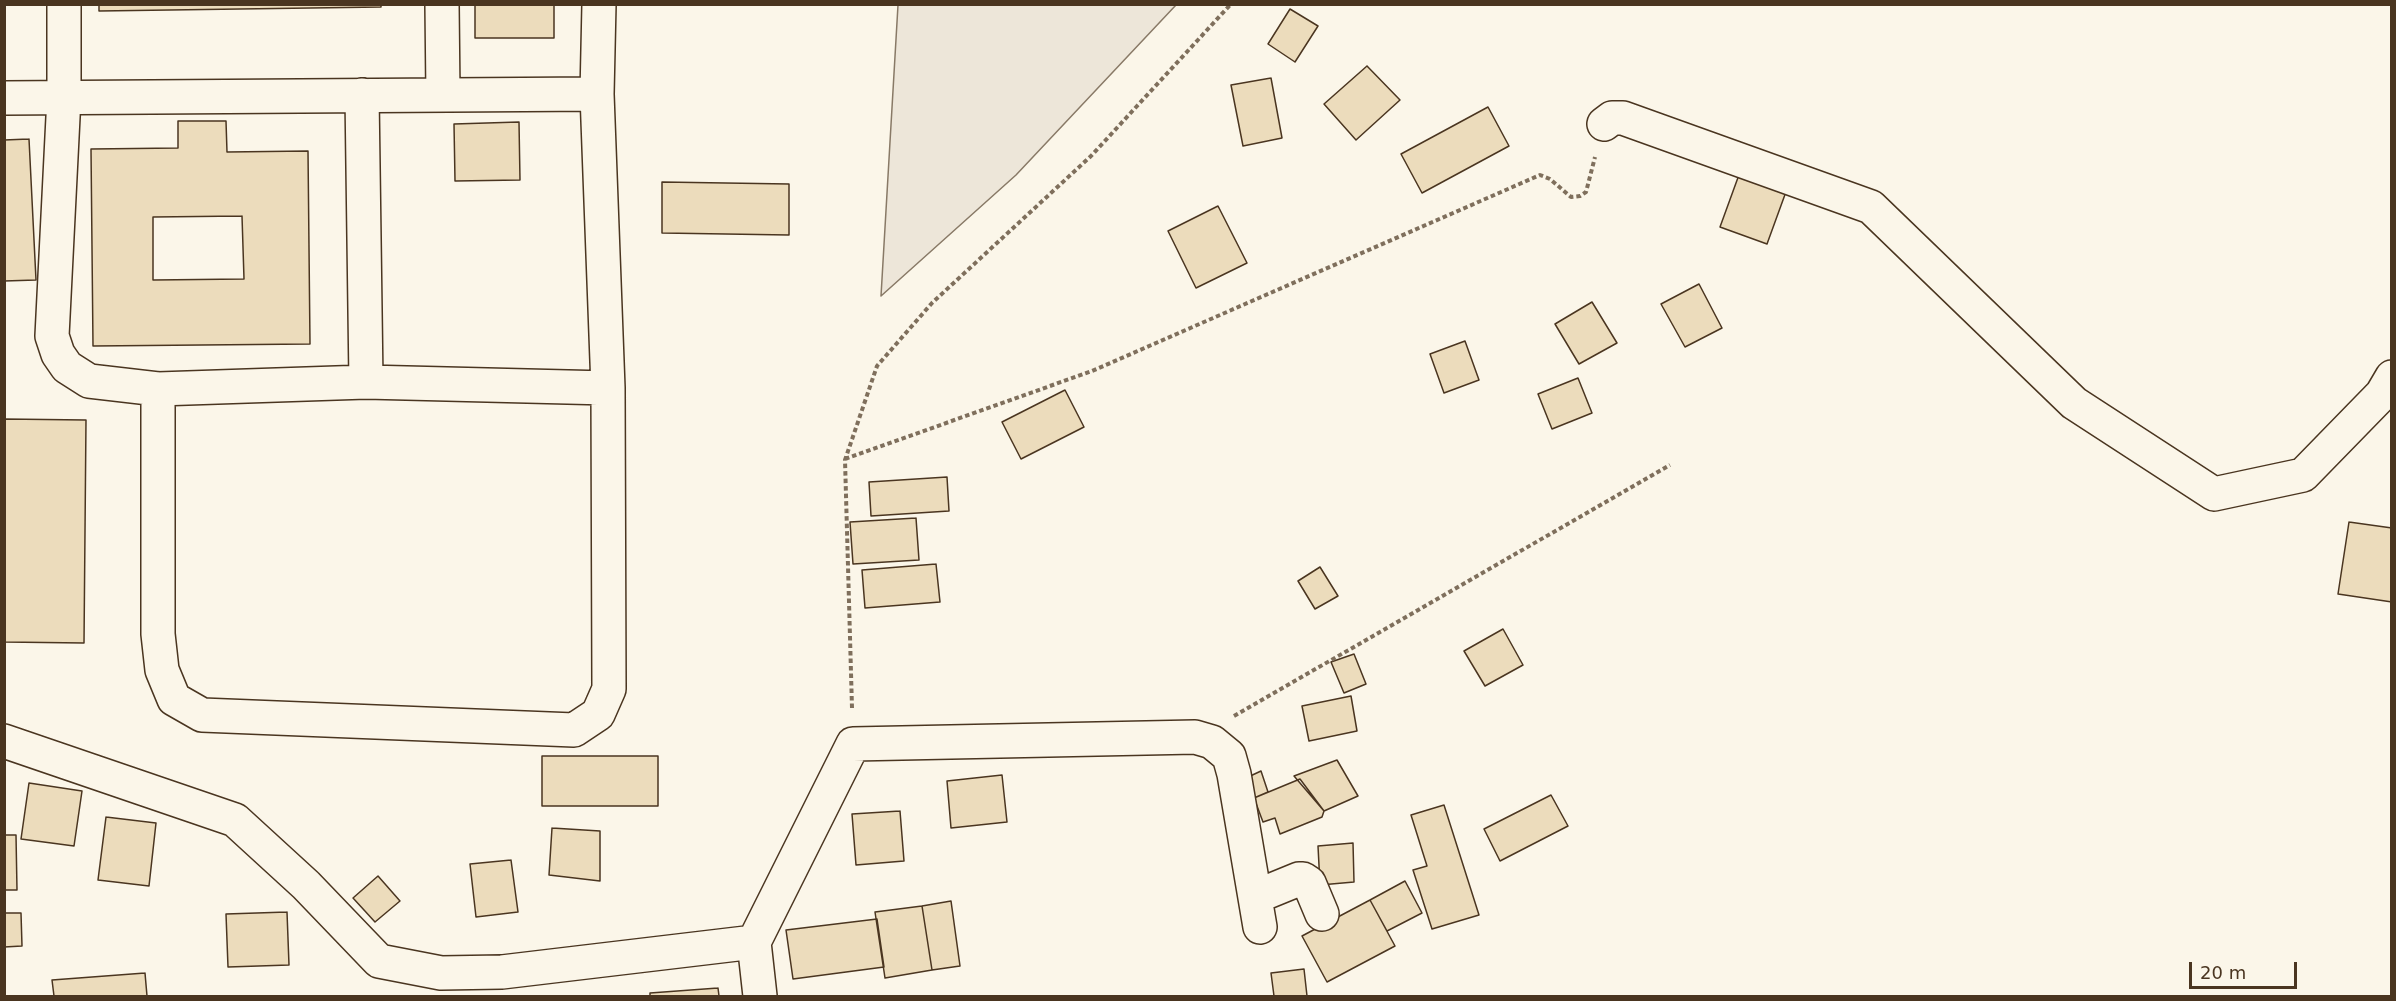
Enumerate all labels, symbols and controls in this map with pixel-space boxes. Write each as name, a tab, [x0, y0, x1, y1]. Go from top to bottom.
scale bar	[2192, 950, 2300, 988]
text: 20 m	[2200, 962, 2246, 983]

